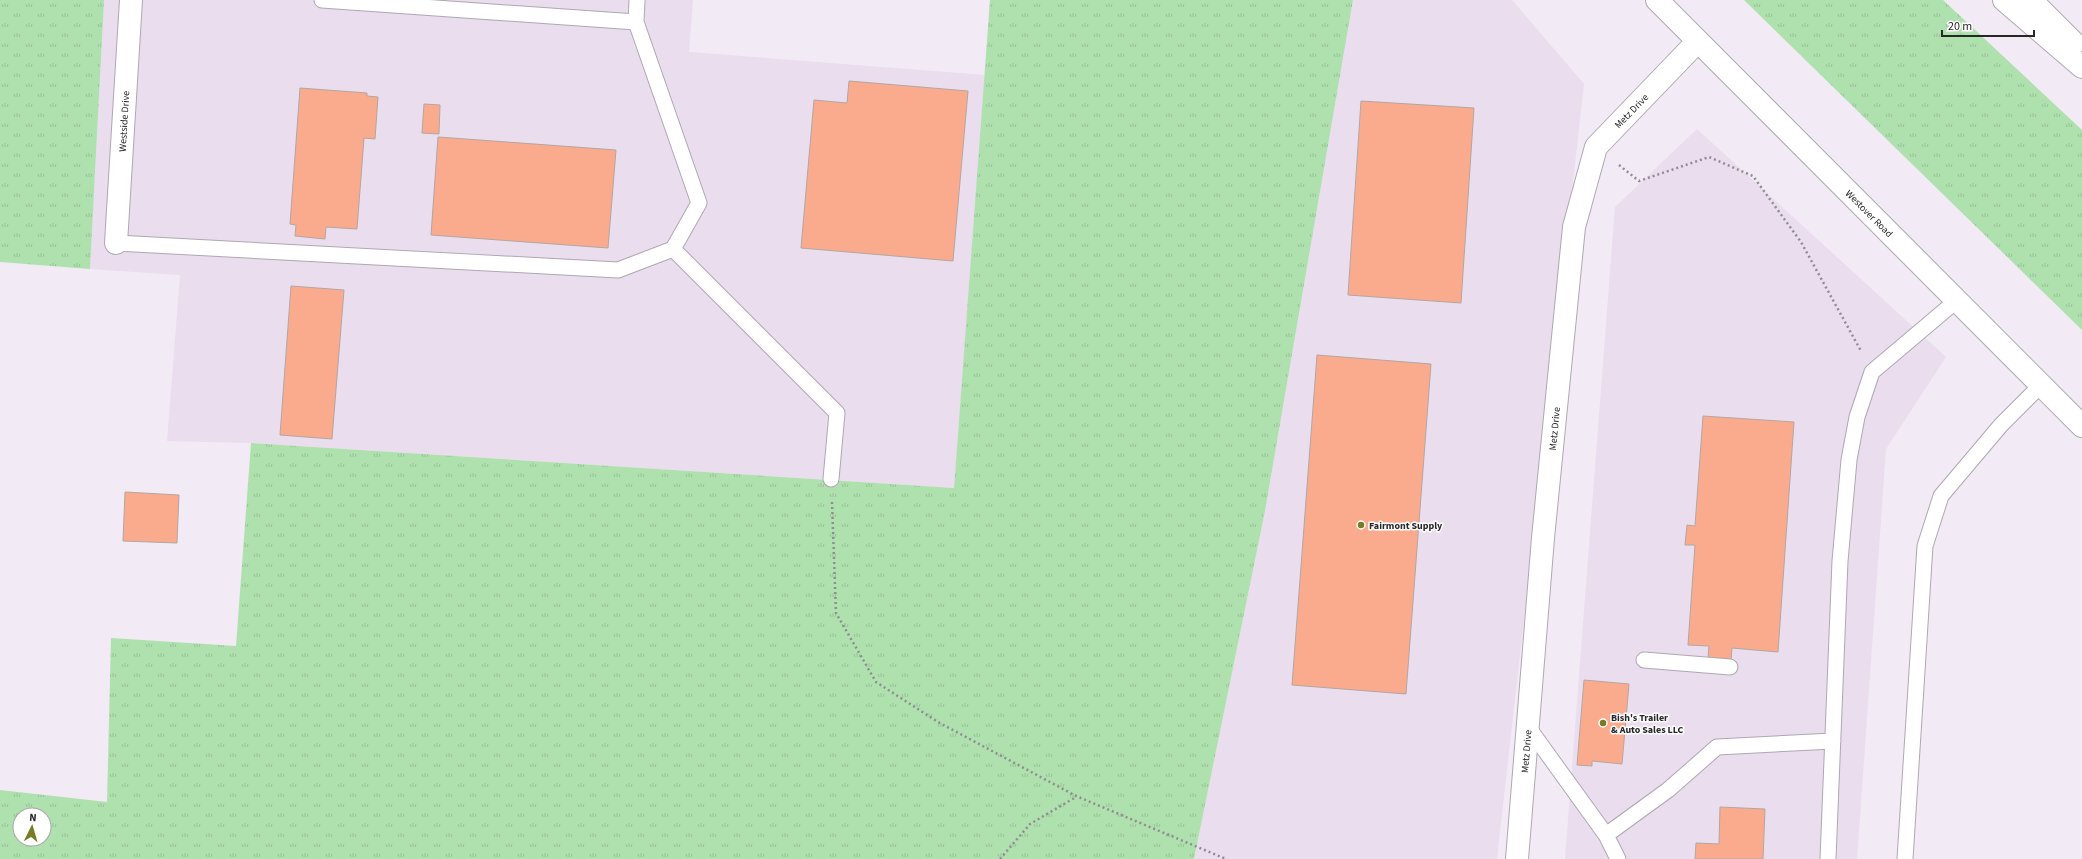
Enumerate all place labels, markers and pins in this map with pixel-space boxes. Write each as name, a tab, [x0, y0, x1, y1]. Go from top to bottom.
place label: Fairmont Supply	[1369, 519, 1443, 533]
marker: Fairmont Supply	[1356, 520, 1366, 530]
place label: Bish's Trailer & Auto Sales LLC	[1611, 711, 1684, 737]
marker: Bish's Trailer & Auto Sales LLC	[1598, 718, 1608, 728]

